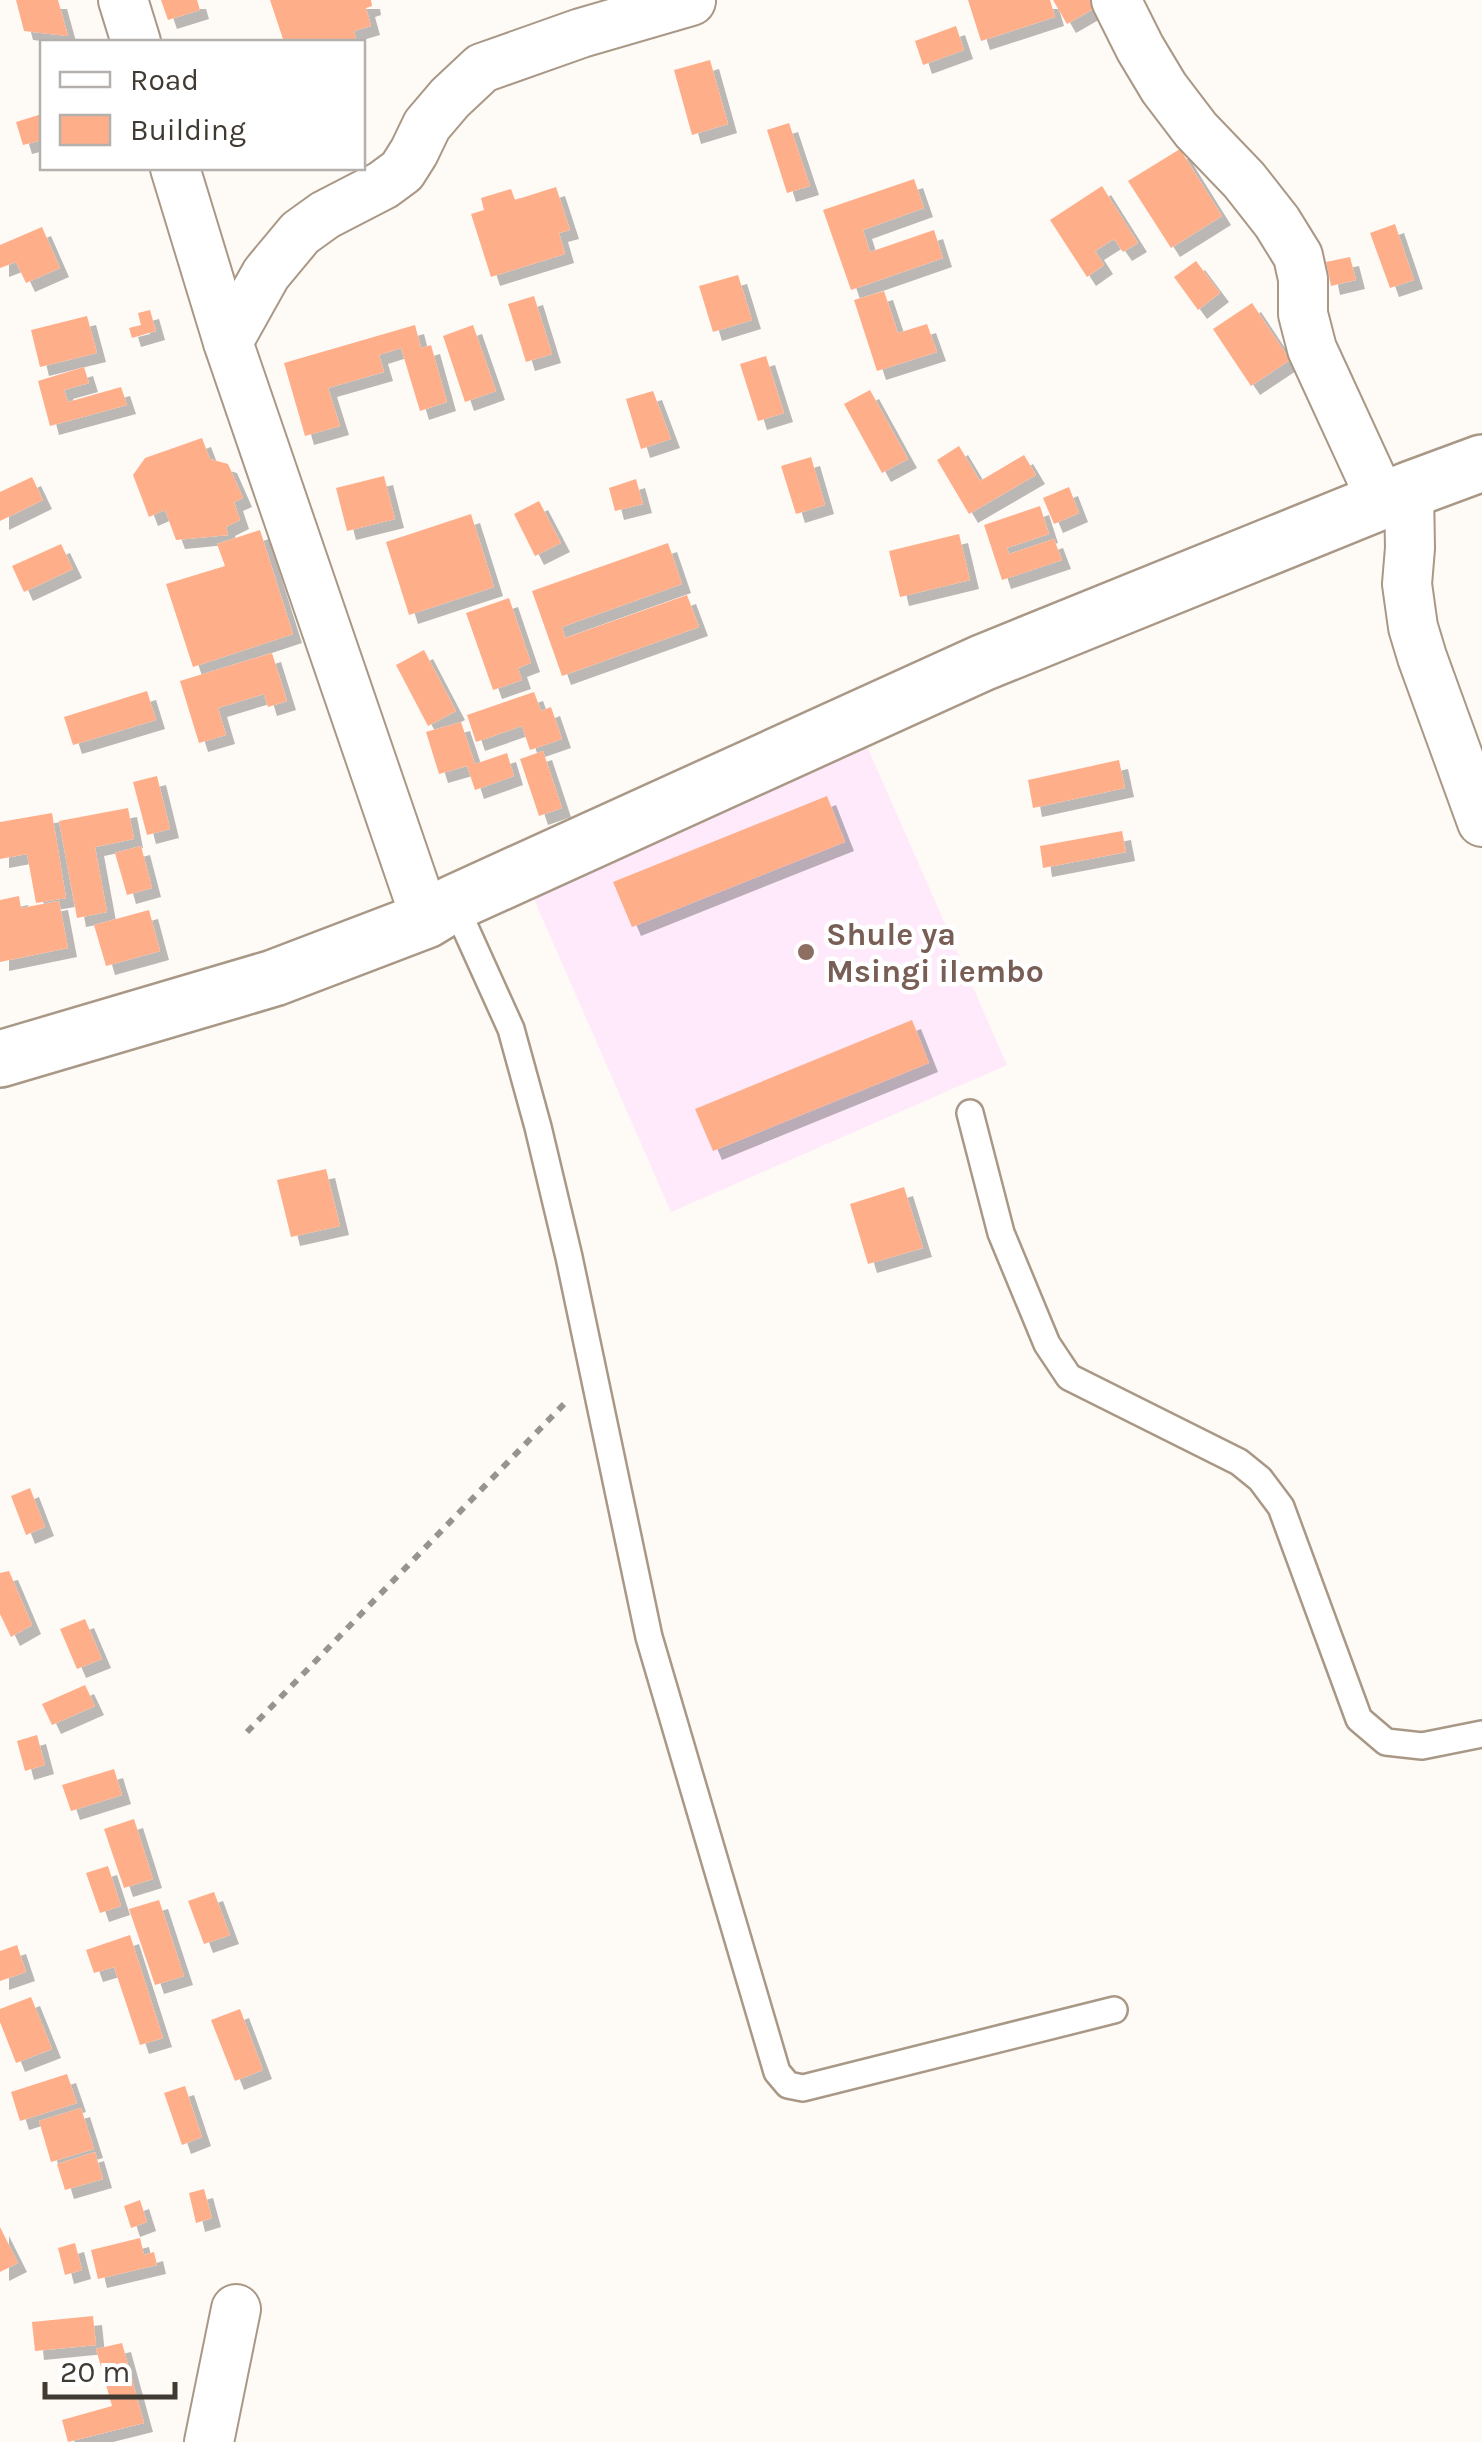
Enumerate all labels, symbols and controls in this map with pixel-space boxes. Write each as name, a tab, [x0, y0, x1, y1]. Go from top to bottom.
legend	[40, 40, 365, 170]
text: Road	[130, 62, 199, 98]
text: Building	[130, 112, 246, 148]
place label: Shule ya Msingi ilembo	[826, 916, 1044, 990]
marker: Shule ya Msingi ilembo	[795, 941, 817, 963]
scale bar	[45, 2337, 175, 2399]
text: 20 m	[60, 2354, 130, 2390]

